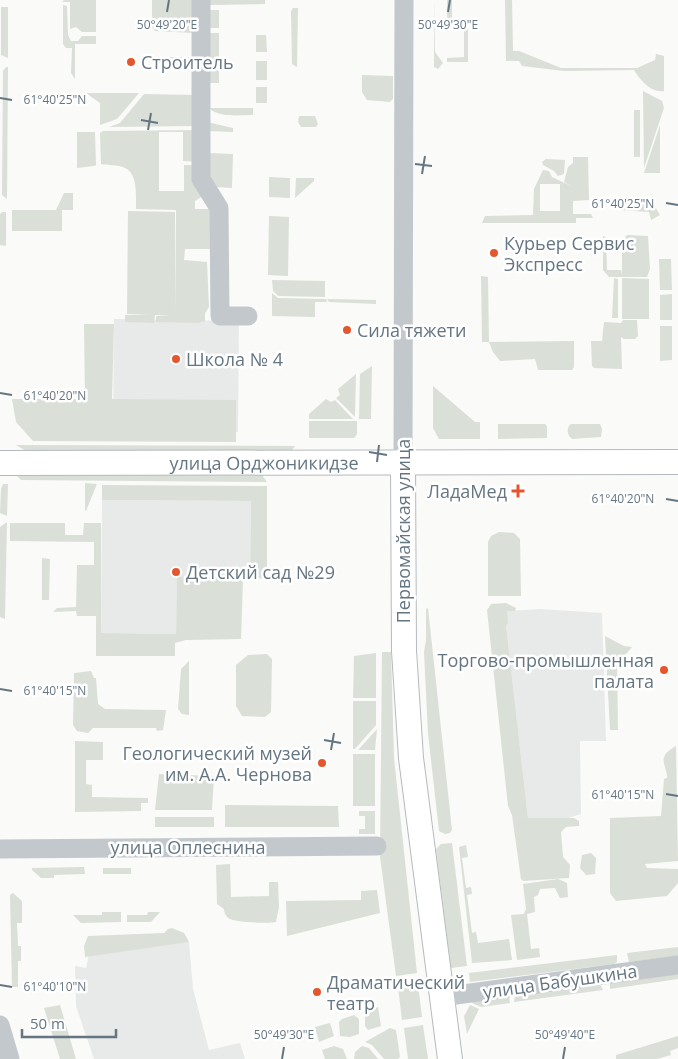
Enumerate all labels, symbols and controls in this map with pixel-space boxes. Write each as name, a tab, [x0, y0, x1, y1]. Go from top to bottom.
text: 50°49'20"E	[137, 16, 197, 33]
text: 50°49'30"E	[418, 16, 478, 33]
place label: Строитель	[141, 50, 234, 74]
marker: Строитель	[125, 56, 137, 68]
text: 61°40'25"N	[24, 91, 86, 108]
text: 61°40'25"N	[592, 195, 654, 212]
place label: Курьер Сервис Экспресс	[504, 231, 635, 276]
marker: Курьер Сервис Экспресс	[488, 247, 500, 259]
place label: Сила тяжети	[357, 318, 466, 342]
marker: Сила тяжети	[341, 324, 353, 336]
place label: Школа № 4	[186, 347, 283, 371]
marker: Школа № 4	[170, 353, 182, 365]
text: 61°40'20"N	[24, 387, 86, 404]
street label: Первомайская улица	[391, 439, 415, 623]
street label: улица Орджоникидзе	[169, 450, 359, 475]
place label: ЛадаМед	[427, 479, 507, 503]
marker: ЛадаМед	[511, 484, 525, 498]
text: 61°40'20"N	[592, 490, 654, 507]
place label: Детский сад №29	[186, 560, 335, 584]
marker: Детский сад №29	[170, 566, 182, 578]
place label: Торгово-промышленная палата	[437, 648, 654, 693]
marker: Торгово-промышленная палата	[658, 664, 670, 676]
text: 61°40'15"N	[24, 682, 86, 699]
place label: Геологический музей им. А.А. Чернова	[122, 741, 312, 786]
marker: Геологический музей им. А.А. Чернова	[316, 757, 328, 769]
text: 61°40'15"N	[592, 786, 654, 803]
street label: улица Оплеснина	[110, 835, 266, 859]
street label: улица Бабушкина	[481, 958, 639, 1004]
place label: Драматический театр	[327, 970, 465, 1015]
text: 61°40'10"N	[24, 978, 86, 995]
marker: Драматический театр	[311, 986, 323, 998]
scale bar	[22, 1006, 116, 1038]
text: 50 m	[30, 1013, 65, 1033]
text: 50°49'30"E	[254, 1026, 314, 1043]
text: 50°49'40"E	[535, 1026, 595, 1043]

